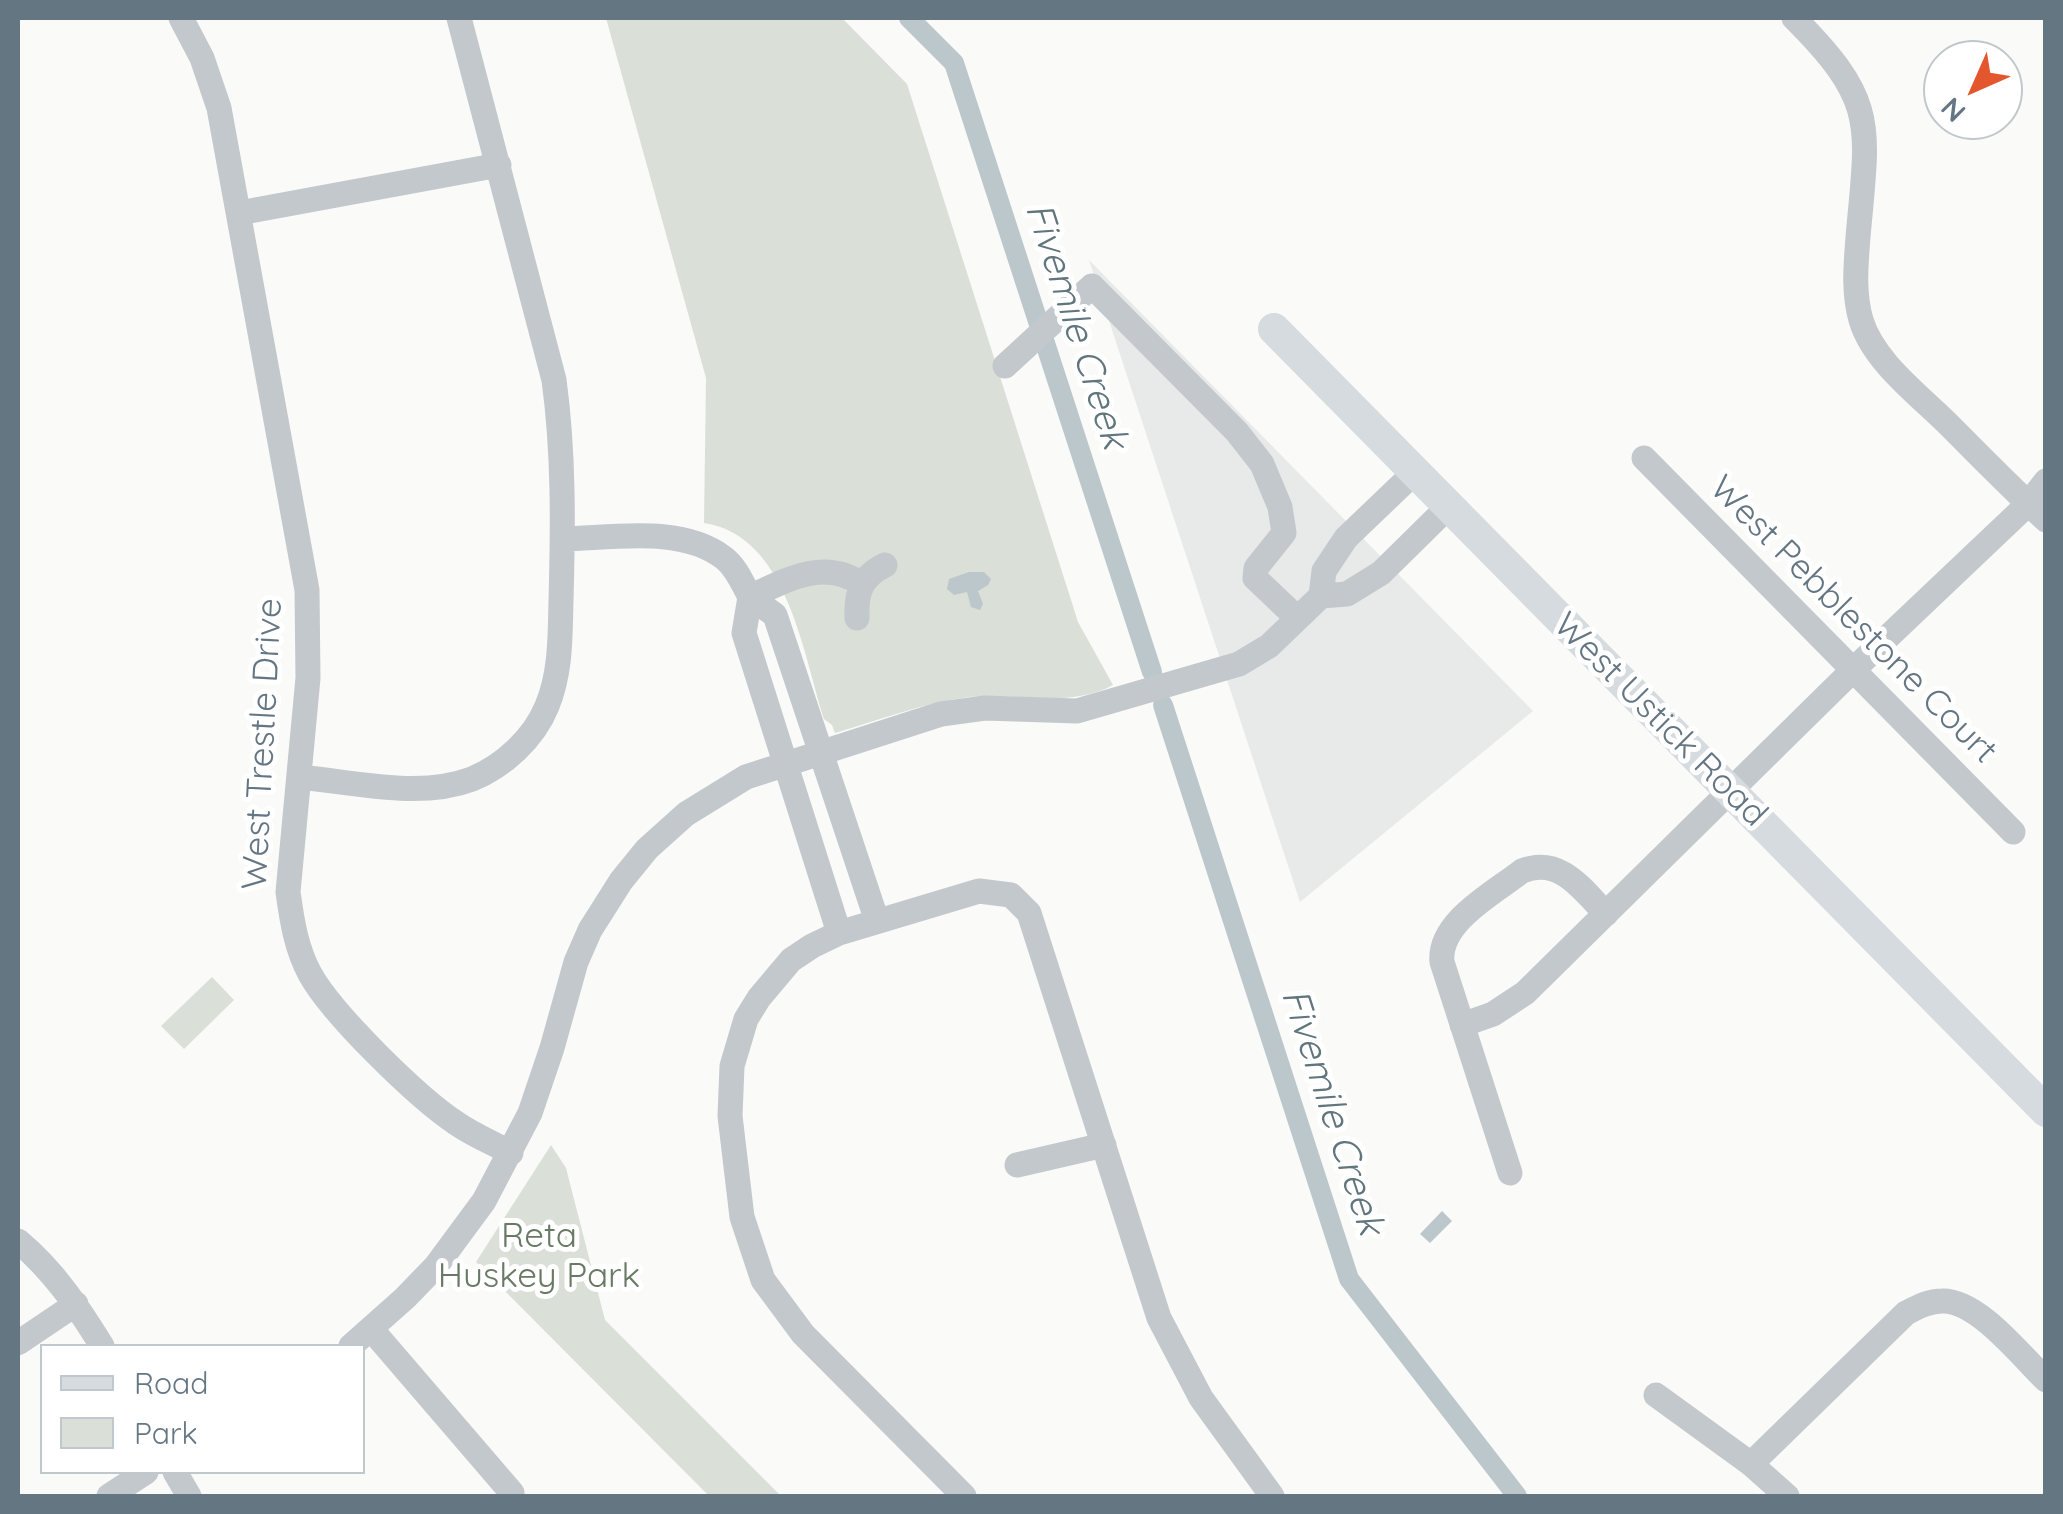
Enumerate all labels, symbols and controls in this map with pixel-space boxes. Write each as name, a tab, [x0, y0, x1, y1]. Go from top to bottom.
north arrow	[1923, 40, 2023, 140]
text: N	[1933, 90, 1973, 130]
water label: Fivemile Creek	[1015, 197, 1137, 455]
street label: West Pebblestone Court	[1701, 468, 2005, 772]
street label: West Trestle Drive	[234, 597, 292, 891]
street label: West Ustick Road	[1544, 604, 1776, 836]
water label: Fivemile Creek	[1271, 983, 1393, 1241]
park label: Reta Huskey Park	[438, 1215, 640, 1297]
legend	[40, 1344, 365, 1474]
text: Road	[134, 1364, 208, 1402]
text: Park	[134, 1414, 198, 1452]

